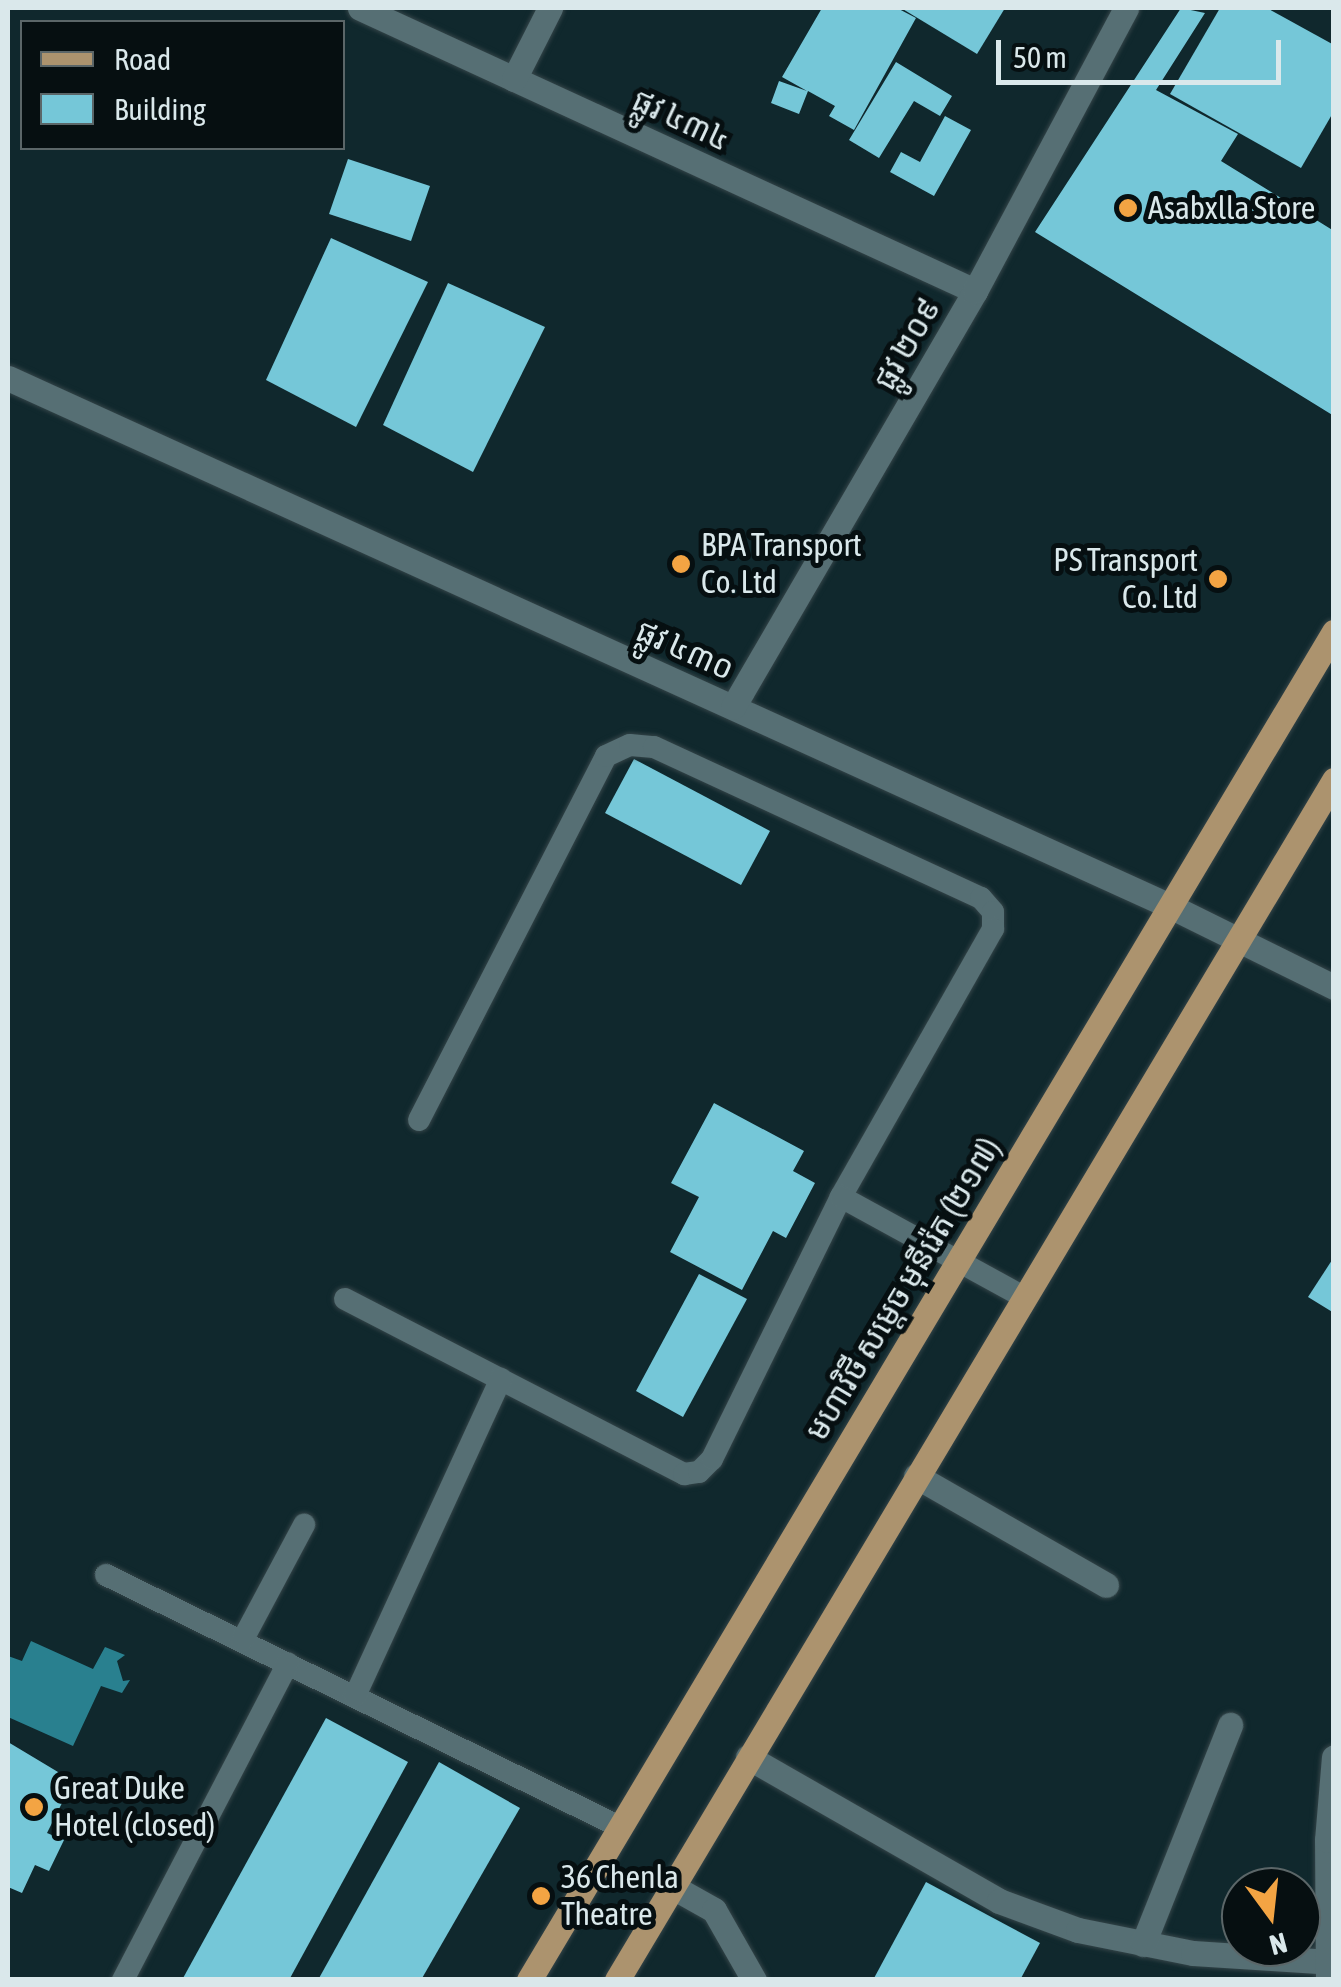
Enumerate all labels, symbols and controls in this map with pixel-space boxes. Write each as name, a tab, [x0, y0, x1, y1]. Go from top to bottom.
legend	[20, 20, 345, 150]
scale bar	[1001, 20, 1286, 82]
text: 50 m	[1013, 40, 1067, 74]
text: Road	[114, 42, 171, 76]
street label: ផ្លូវ ៤៣៤	[626, 81, 736, 159]
text: Building	[114, 92, 206, 126]
place label: Asabxlla Store	[1148, 189, 1315, 227]
marker: Asabxlla Store	[1117, 197, 1139, 219]
street label: ផ្លូវ ២០៩	[865, 291, 949, 397]
place label: BPA Transport Co. Ltd	[701, 527, 862, 602]
place label: PS Transport Co. Ltd	[1053, 542, 1198, 617]
marker: BPA Transport Co. Ltd	[670, 553, 692, 575]
marker: PS Transport Co. Ltd	[1207, 568, 1229, 590]
street label: ផ្លូវ ៤៣០	[630, 611, 740, 689]
street label: មហាវិថី សម្តេច មុនីរ៉េត (២១៧)	[797, 1131, 1009, 1447]
place label: Great Duke Hotel (closed)	[54, 1770, 215, 1845]
marker: Great Duke Hotel (closed)	[23, 1796, 45, 1818]
place label: 36 Chenla Theatre	[561, 1859, 679, 1934]
north arrow	[1221, 1867, 1321, 1967]
marker: 36 Chenla Theatre	[530, 1885, 552, 1907]
text: N	[1266, 1926, 1290, 1962]

